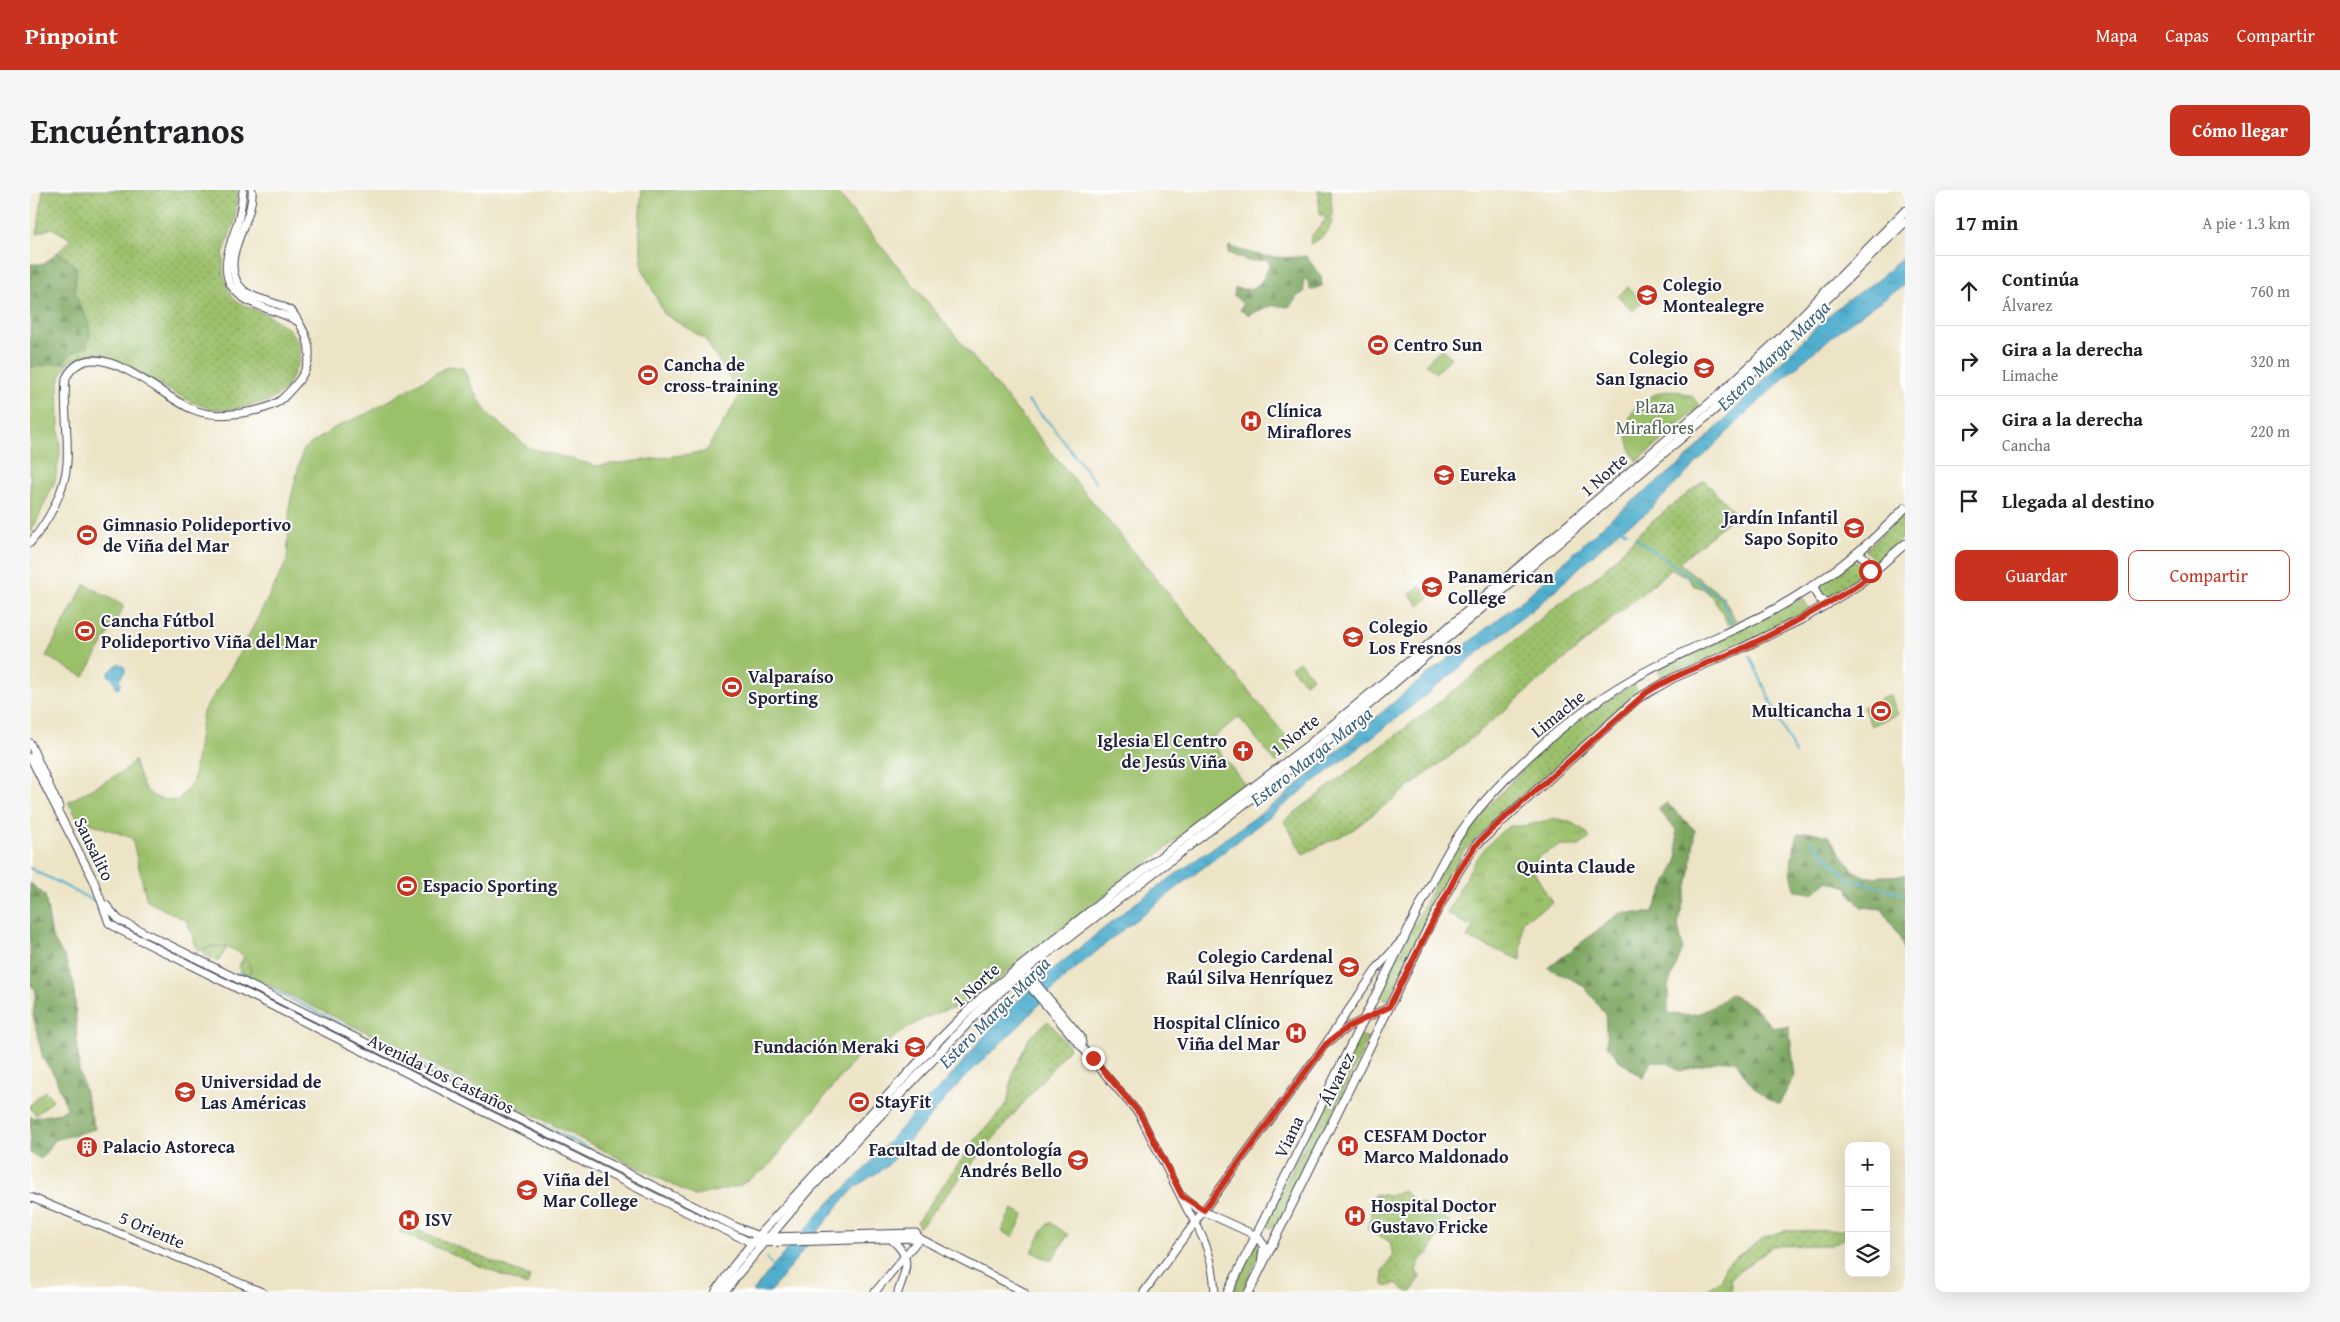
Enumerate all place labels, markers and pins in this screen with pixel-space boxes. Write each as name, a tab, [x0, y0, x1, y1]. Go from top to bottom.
place label: Colegio Montealegre	[1663, 271, 1764, 319]
school or university icon: Colegio Montealegre	[1635, 283, 1659, 307]
place label: Centro Sun	[1394, 331, 1483, 358]
sports icon: Centro Sun	[1366, 333, 1390, 357]
place label: Colegio San Ignacio	[1596, 344, 1688, 392]
place label: Cancha de cross-training	[664, 351, 778, 399]
school or university icon: Colegio San Ignacio	[1692, 356, 1716, 380]
sports icon: Cancha de cross-training	[636, 363, 660, 387]
place label: Clínica Miraflores	[1267, 397, 1352, 445]
hospital icon: Clínica Miraflores	[1239, 409, 1263, 433]
place label: Eureka	[1460, 461, 1517, 488]
school or university icon: Eureka	[1432, 463, 1456, 487]
place label: Jardín Infantil Sapo Sopito	[1720, 504, 1838, 552]
place label: Gimnasio Polideportivo de Viña del Mar	[103, 511, 291, 559]
school or university icon: Jardín Infantil Sapo Sopito	[1842, 516, 1866, 540]
sports icon: Gimnasio Polideportivo de Viña del Mar	[75, 523, 99, 547]
place label: Panamerican College	[1448, 563, 1554, 611]
school or university icon: Panamerican College	[1420, 575, 1444, 599]
place label: Cancha Fútbol Polideportivo Viña del Mar	[101, 607, 318, 655]
place label: Colegio Los Fresnos	[1369, 613, 1462, 661]
sports icon: Cancha Fútbol Polideportivo Viña del Mar	[73, 619, 97, 643]
school or university icon: Colegio Los Fresnos	[1341, 625, 1365, 649]
place label: Valparaíso Sporting	[748, 663, 834, 711]
sports icon: Valparaíso Sporting	[720, 675, 744, 699]
place label: Multicancha 1	[1752, 697, 1865, 724]
sports icon: Multicancha 1	[1869, 699, 1893, 723]
place label: Iglesia El Centro de Jesús Viña	[1097, 727, 1228, 775]
church icon: Iglesia El Centro de Jesús Viña	[1231, 739, 1255, 763]
place label: Espacio Sporting	[423, 872, 558, 899]
sports icon: Espacio Sporting	[395, 874, 419, 898]
place label: Colegio Cardenal Raúl Silva Henríquez	[1166, 943, 1333, 991]
school or university icon: Colegio Cardenal Raúl Silva Henríquez	[1337, 955, 1361, 979]
place label: Hospital Clínico Viña del Mar	[1153, 1009, 1281, 1057]
hospital icon: Hospital Clínico Viña del Mar	[1284, 1021, 1308, 1045]
place label: Fundación Meraki	[754, 1033, 899, 1060]
school or university icon: Fundación Meraki	[903, 1035, 927, 1059]
place label: Universidad de Las Américas	[201, 1068, 322, 1116]
school or university icon: Universidad de Las Américas	[173, 1080, 197, 1104]
place label: StayFit	[875, 1088, 932, 1115]
sports icon: StayFit	[847, 1090, 871, 1114]
place label: CESFAM Doctor Marco Maldonado	[1364, 1122, 1509, 1170]
place label: Palacio Astoreca	[103, 1133, 236, 1160]
hospital icon: CESFAM Doctor Marco Maldonado	[1336, 1134, 1360, 1158]
building icon: Palacio Astoreca	[75, 1135, 99, 1159]
place label: Facultad de Odontología Andrés Bello	[869, 1136, 1063, 1184]
school or university icon: Facultad de Odontología Andrés Bello	[1066, 1148, 1090, 1172]
place label: Viña del Mar College	[543, 1166, 638, 1214]
school or university icon: Viña del Mar College	[515, 1178, 539, 1202]
place label: Hospital Doctor Gustavo Fricke	[1371, 1192, 1497, 1240]
hospital icon: Hospital Doctor Gustavo Fricke	[1343, 1204, 1367, 1228]
place label: ISV	[425, 1206, 453, 1233]
hospital icon: ISV	[397, 1208, 421, 1232]

